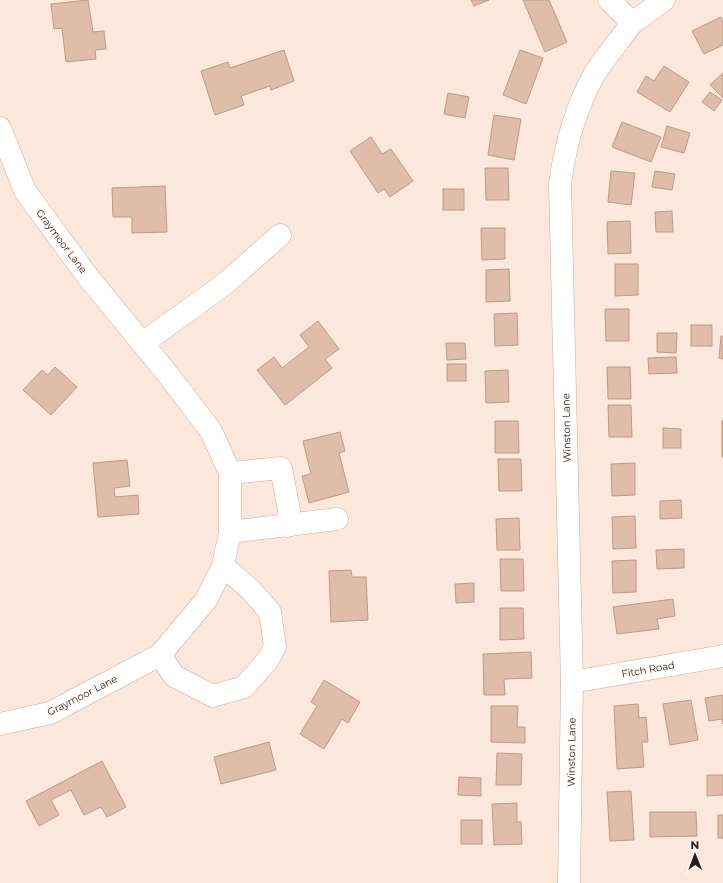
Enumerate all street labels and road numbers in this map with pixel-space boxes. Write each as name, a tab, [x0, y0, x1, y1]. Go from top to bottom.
street label: Graymoor Lane	[33, 207, 90, 276]
street label: Winston Lane	[559, 393, 574, 463]
street label: Fitch Road	[620, 658, 676, 681]
street label: Graymoor Lane	[45, 672, 119, 719]
street label: Winston Lane	[564, 717, 579, 787]

